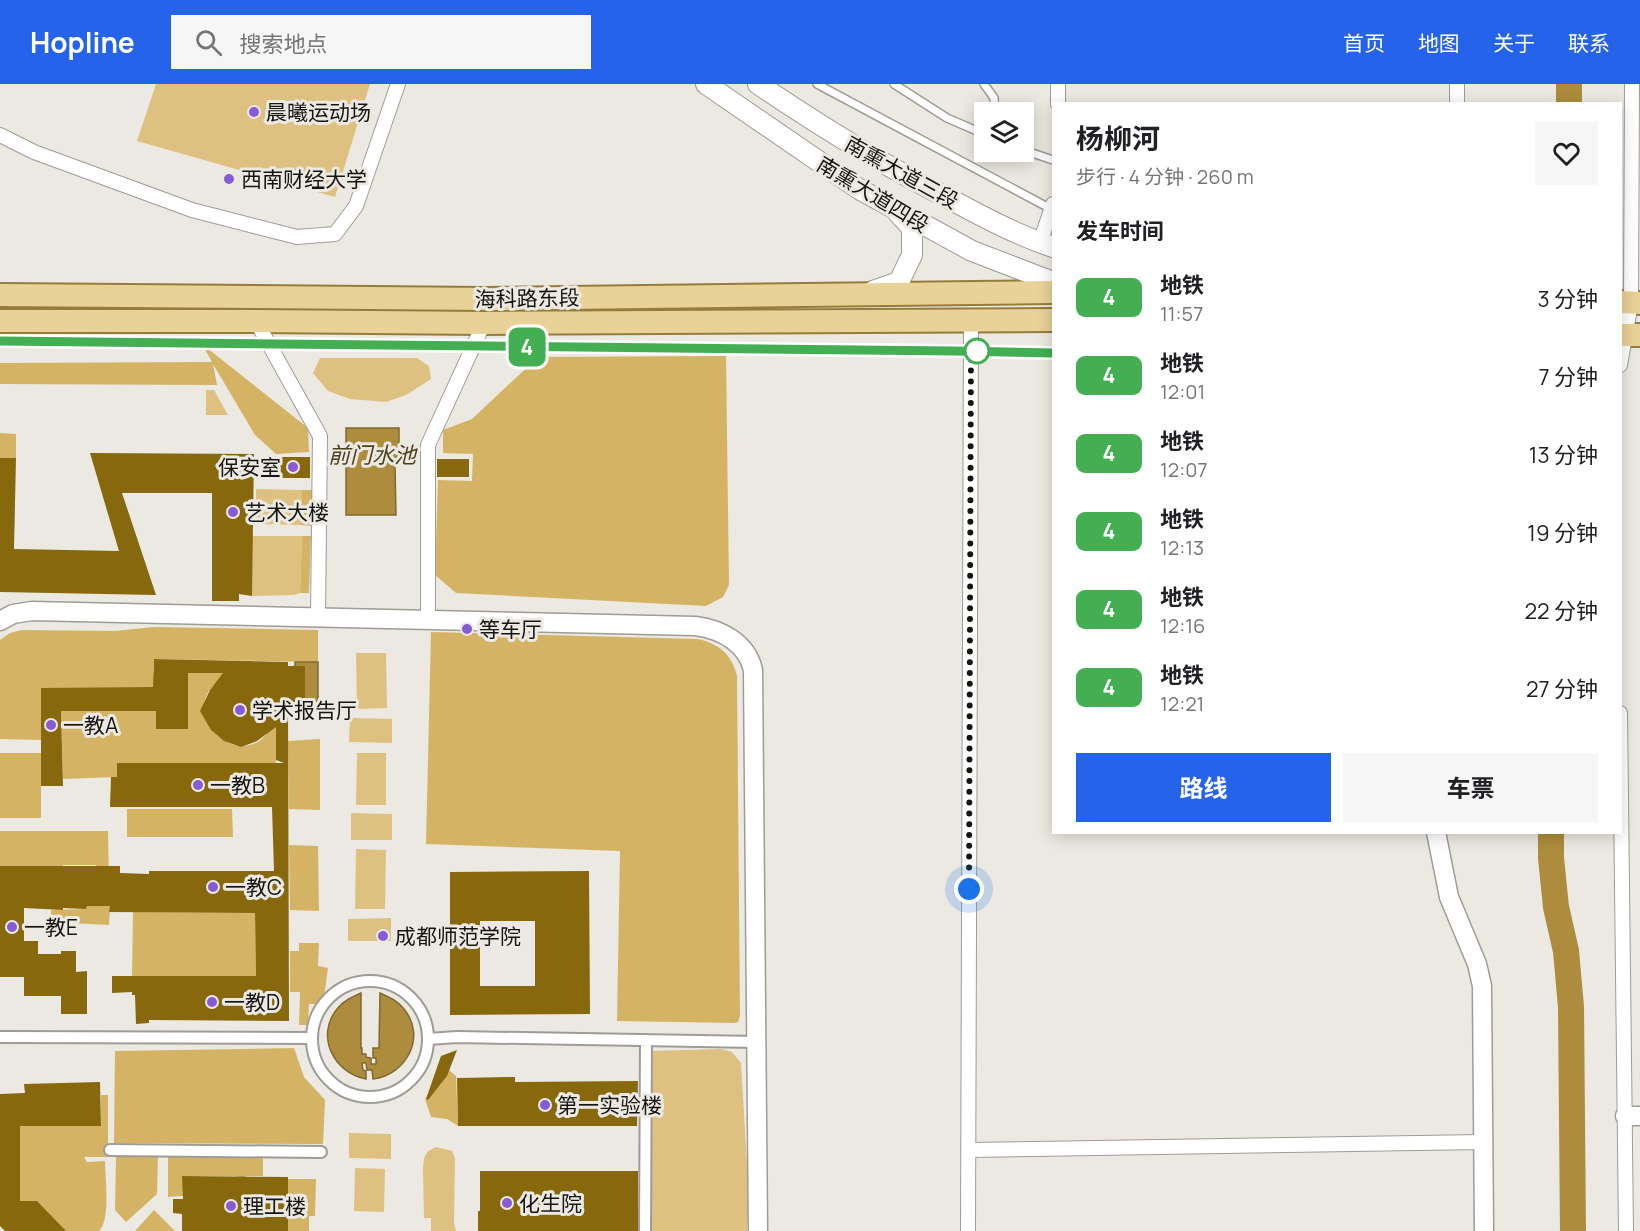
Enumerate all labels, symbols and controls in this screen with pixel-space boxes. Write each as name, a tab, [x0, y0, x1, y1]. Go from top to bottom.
search box	[171, 15, 591, 69]
text: Hopline	[30, 23, 135, 61]
icon: search	[192, 26, 225, 59]
text: 搜索地点	[240, 29, 328, 59]
text: 首页	[1343, 29, 1385, 57]
text: 地图	[1418, 29, 1460, 57]
text: 关于	[1493, 29, 1535, 57]
text: 联系	[1568, 29, 1610, 57]
place label: 晨曦运动场	[266, 98, 371, 126]
map controls	[974, 102, 1034, 162]
button: layers	[974, 102, 1034, 162]
marker: 晨曦运动场	[247, 105, 261, 119]
text: 杨柳河	[1076, 119, 1160, 157]
button: heart	[1535, 122, 1598, 185]
street label: 南熏大道三段	[840, 129, 964, 215]
street label: 南熏大道四段	[812, 150, 934, 238]
text: 步行 · 4 分钟 · 260 m	[1076, 163, 1254, 190]
place label: 西南财经大学	[241, 165, 367, 193]
marker: 西南财经大学	[222, 172, 236, 186]
text: 发车时间	[1076, 216, 1164, 246]
text: 地铁	[1160, 270, 1204, 300]
street label: 海科路东段	[474, 283, 580, 313]
text: 4	[1103, 283, 1115, 311]
text: 3 分钟	[1537, 284, 1598, 314]
text: 11:57	[1160, 300, 1203, 327]
line badge: 4	[508, 328, 546, 366]
text: 4	[521, 333, 533, 361]
unlabelled marker	[964, 338, 990, 364]
text: 地铁	[1160, 348, 1204, 378]
text: 4	[1103, 361, 1115, 389]
text: 7 分钟	[1539, 362, 1598, 392]
text: 12:01	[1160, 378, 1205, 405]
text: 地铁	[1160, 426, 1204, 456]
text: 4	[1103, 439, 1115, 467]
water label: 前门水池	[328, 440, 418, 470]
text: 13 分钟	[1529, 440, 1598, 470]
place label: 保安室	[218, 453, 281, 481]
text: 12:07	[1160, 456, 1207, 483]
marker: 保安室	[286, 460, 300, 474]
place label: 艺术大楼	[245, 498, 329, 526]
text: 地铁	[1160, 504, 1204, 534]
marker: 艺术大楼	[226, 505, 240, 519]
text: 4	[1103, 517, 1115, 545]
text: 19 分钟	[1527, 518, 1598, 548]
text: 12:13	[1160, 534, 1204, 561]
text: 地铁	[1160, 582, 1204, 612]
text: 4	[1103, 595, 1115, 623]
text: 22 分钟	[1525, 596, 1598, 626]
text: 12:16	[1160, 612, 1205, 639]
place label: 等车厅	[479, 615, 542, 643]
marker: 等车厅	[460, 622, 474, 636]
text: 地铁	[1160, 660, 1204, 690]
text: 4	[1103, 673, 1115, 701]
text: 27 分钟	[1526, 674, 1598, 704]
text: 12:21	[1160, 690, 1204, 717]
place label: 学术报告厅	[252, 696, 357, 724]
marker: 学术报告厅	[233, 703, 247, 717]
place label: 一教A	[63, 711, 118, 739]
marker: 一教A	[44, 718, 58, 732]
button: 路线	[1076, 753, 1331, 822]
button: 车票	[1343, 753, 1598, 822]
place label: 一教B	[210, 771, 265, 799]
marker: 一教B	[191, 778, 205, 792]
place label: 一教C	[225, 873, 282, 901]
your location	[954, 874, 984, 904]
marker: 一教C	[206, 880, 220, 894]
place label: 一教E	[24, 913, 78, 941]
marker: 一教E	[5, 920, 19, 934]
place label: 成都师范学院	[395, 922, 521, 950]
marker: 成都师范学院	[376, 929, 390, 943]
place label: 一教D	[224, 988, 280, 1016]
marker: 一教D	[205, 995, 219, 1009]
place label: 第一实验楼	[557, 1091, 662, 1119]
marker: 第一实验楼	[538, 1098, 552, 1112]
place label: 化生院	[519, 1189, 582, 1217]
place label: 理工楼	[243, 1192, 306, 1220]
marker: 化生院	[500, 1196, 514, 1210]
marker: 理工楼	[224, 1199, 238, 1213]

